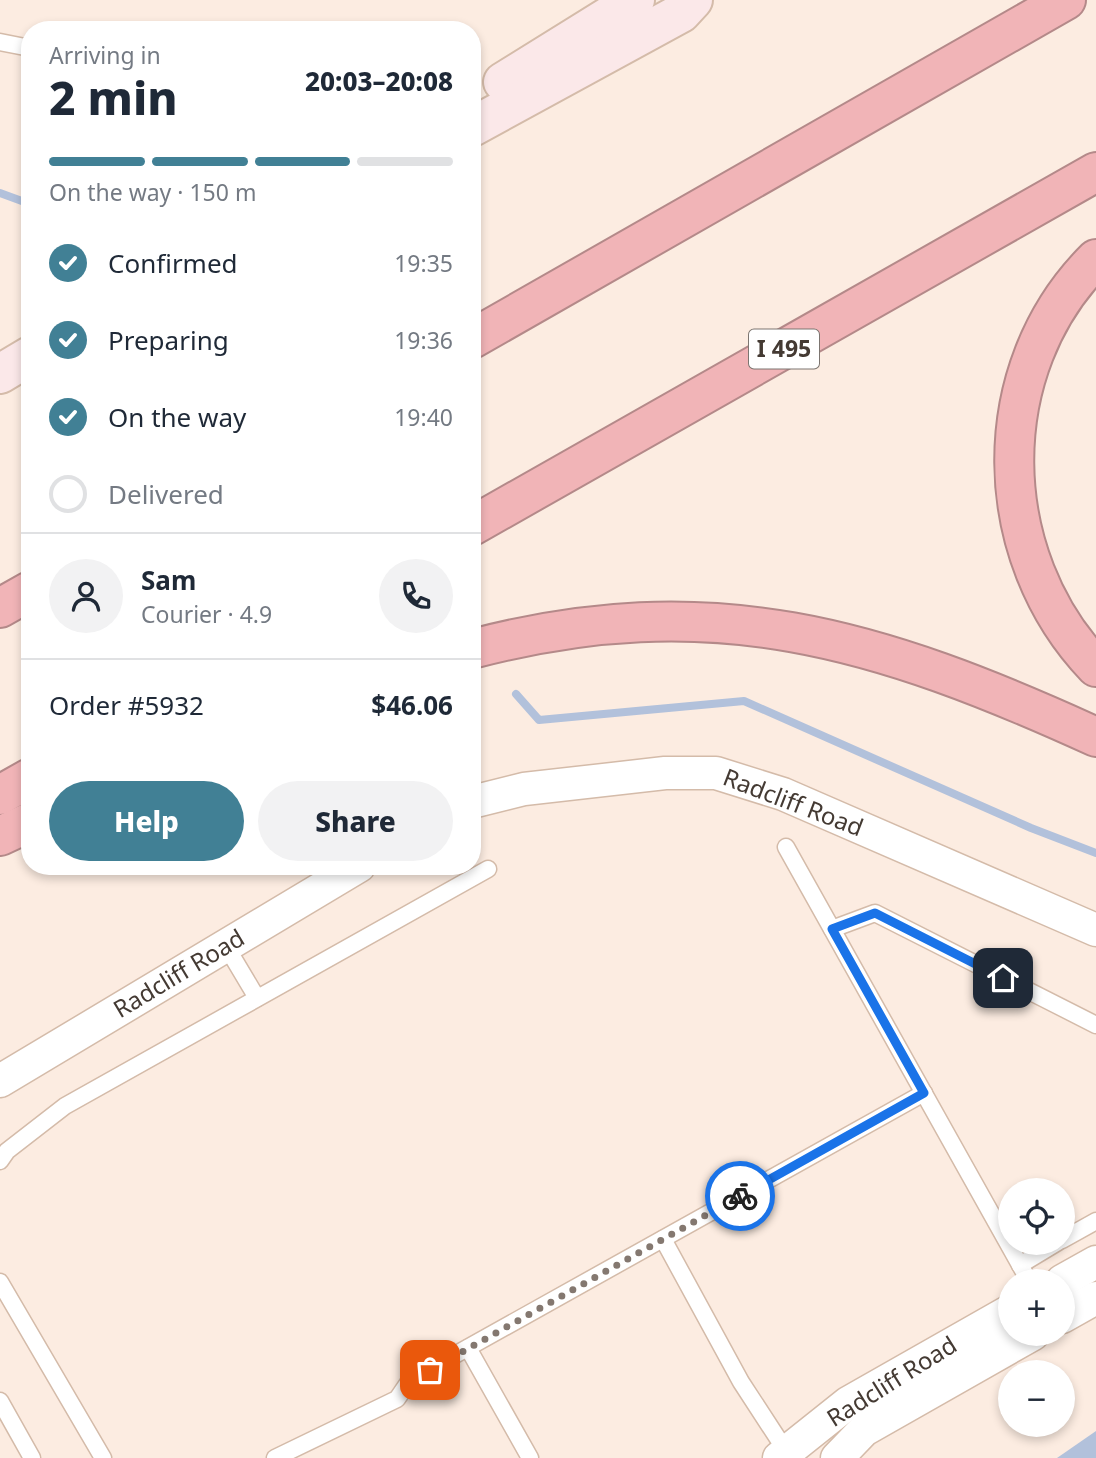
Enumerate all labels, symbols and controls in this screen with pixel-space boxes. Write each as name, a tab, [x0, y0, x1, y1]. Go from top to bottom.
text: Arriving in	[49, 39, 161, 71]
text: 20:03–20:08	[305, 63, 453, 99]
text: 2 min	[49, 66, 178, 128]
text: On the way · 150 m	[49, 176, 256, 208]
icon: check	[49, 244, 87, 282]
text: Confirmed	[108, 245, 238, 281]
text: 19:35	[394, 247, 453, 279]
icon: check	[49, 321, 87, 359]
text: Preparing	[108, 322, 229, 358]
text: 19:36	[394, 324, 453, 356]
road number: I 495	[749, 330, 819, 368]
icon: check	[49, 398, 87, 436]
text: On the way	[108, 399, 246, 435]
text: 19:40	[394, 401, 453, 433]
text: Delivered	[108, 476, 224, 512]
button: person	[49, 559, 123, 633]
button: phone	[379, 559, 453, 633]
text: Sam	[141, 562, 196, 598]
text: Courier · 4.9	[141, 598, 272, 630]
text: Order #5932	[49, 687, 204, 723]
text: $46.06	[371, 687, 453, 723]
street label: Radcliff Road	[719, 760, 868, 843]
button: Help	[49, 781, 244, 861]
button: Share	[258, 781, 453, 861]
street label: Radcliff Road	[107, 921, 250, 1025]
pin	[973, 948, 1033, 1008]
icon: home	[984, 959, 1022, 997]
courier	[705, 1161, 775, 1231]
icon: bike	[721, 1177, 759, 1215]
map controls	[998, 1178, 1075, 1437]
button: locate	[998, 1178, 1075, 1255]
button: +	[998, 1269, 1075, 1346]
street label: Radcliff Road	[820, 1328, 962, 1434]
pin	[400, 1340, 460, 1400]
icon: bag	[411, 1351, 449, 1389]
button: −	[998, 1360, 1075, 1437]

